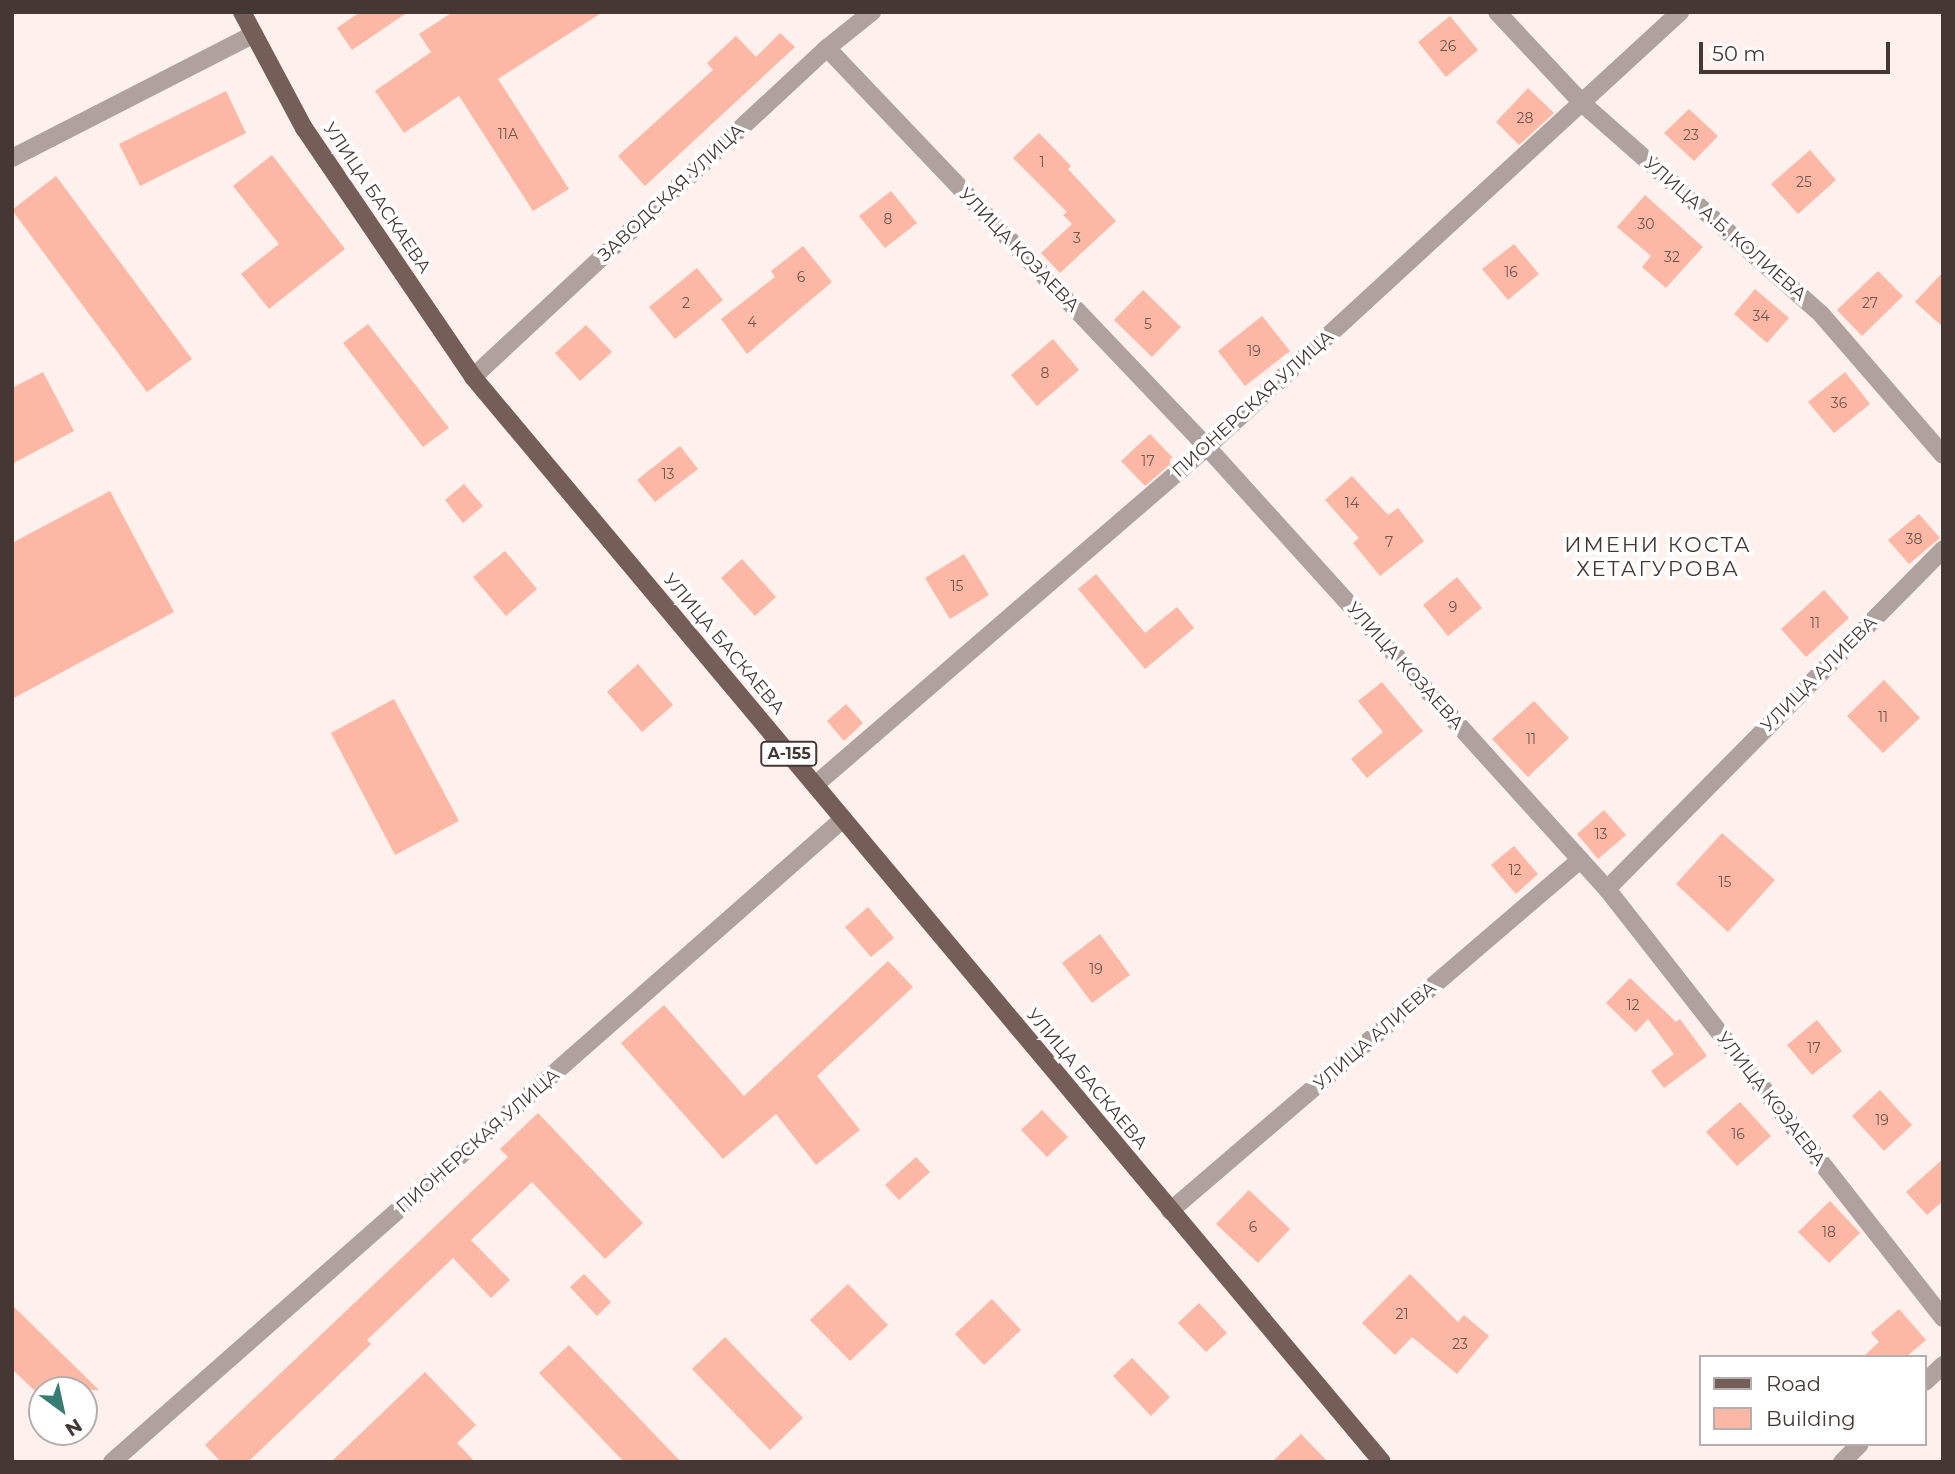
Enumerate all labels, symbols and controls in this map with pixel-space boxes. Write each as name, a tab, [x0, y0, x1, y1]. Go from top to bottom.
scale bar	[1703, 28, 1894, 72]
house number: 26	[1440, 38, 1456, 54]
text: 50 m	[1712, 41, 1766, 66]
house number: 28	[1517, 110, 1533, 126]
street label: УЛИЦА БАСКАЕВА	[319, 119, 435, 277]
street label: ЗАВОДСКАЯ УЛИЦА	[593, 120, 749, 266]
house number: 11А	[498, 126, 518, 142]
house number: 23	[1683, 127, 1699, 143]
street label: УЛИЦА А.Б. КОЛИЕВА	[1639, 153, 1811, 305]
house number: 1	[1039, 154, 1045, 170]
house number: 25	[1796, 174, 1812, 190]
street label: УЛИЦА КОЗАЕВА	[954, 183, 1084, 317]
house number: 8	[884, 211, 892, 227]
house number: 30	[1637, 216, 1655, 232]
house number: 3	[1073, 230, 1081, 246]
house number: 32	[1664, 249, 1680, 265]
house number: 16	[1504, 264, 1518, 280]
house number: 6	[797, 269, 805, 285]
house number: 2	[682, 295, 690, 311]
house number: 27	[1862, 295, 1878, 311]
house number: 34	[1752, 308, 1770, 324]
house number: 4	[747, 314, 757, 330]
house number: 5	[1144, 316, 1152, 332]
street label: ПИОНЕРСКАЯ УЛИЦА	[1168, 326, 1338, 482]
house number: 19	[1247, 343, 1261, 359]
house number: 8	[1041, 365, 1049, 381]
house number: 36	[1831, 395, 1847, 411]
house number: 17	[1141, 453, 1155, 469]
house number: 13	[662, 466, 674, 482]
house number: 14	[1345, 495, 1359, 511]
house number: 38	[1906, 531, 1922, 547]
district label: ИМЕНИ КОСТА ХЕТАГУРОВА	[1566, 532, 1750, 582]
house number: 7	[1385, 534, 1393, 550]
street label: УЛИЦА БАСКАЕВА	[659, 569, 789, 719]
house number: 15	[951, 578, 963, 594]
street label: УЛИЦА КОЗАЕВА	[1342, 598, 1468, 734]
house number: 9	[1449, 599, 1457, 615]
street label: УЛИЦА АЛИЕВА	[1757, 612, 1881, 736]
house number: 11	[1810, 615, 1820, 631]
house number: 11	[1878, 709, 1888, 725]
house number: 11	[1526, 731, 1536, 747]
road number: А-155	[759, 741, 819, 766]
house number: 13	[1595, 826, 1607, 842]
house number: 12	[1508, 862, 1522, 878]
house number: 15	[1719, 874, 1731, 890]
house number: 19	[1089, 961, 1103, 977]
street label: УЛИЦА АЛИЕВА	[1309, 977, 1441, 1095]
house number: 12	[1626, 997, 1640, 1013]
street label: УЛИЦА БАСКАЕВА	[1022, 1004, 1152, 1154]
street label: УЛИЦА КОЗАЕВА	[1712, 1028, 1830, 1170]
house number: 17	[1807, 1040, 1821, 1056]
street label: ПИОНЕРСКАЯ УЛИЦА	[392, 1064, 564, 1218]
house number: 19	[1875, 1112, 1889, 1128]
house number: 16	[1731, 1126, 1745, 1142]
house number: 6	[1249, 1219, 1257, 1235]
house number: 18	[1822, 1224, 1836, 1240]
house number: 21	[1395, 1306, 1409, 1322]
house number: 23	[1452, 1336, 1468, 1352]
legend	[1700, 1355, 1927, 1446]
text: Road	[1766, 1371, 1821, 1396]
north arrow	[28, 1376, 98, 1446]
text: Building	[1766, 1406, 1856, 1431]
text: N	[61, 1414, 86, 1441]

